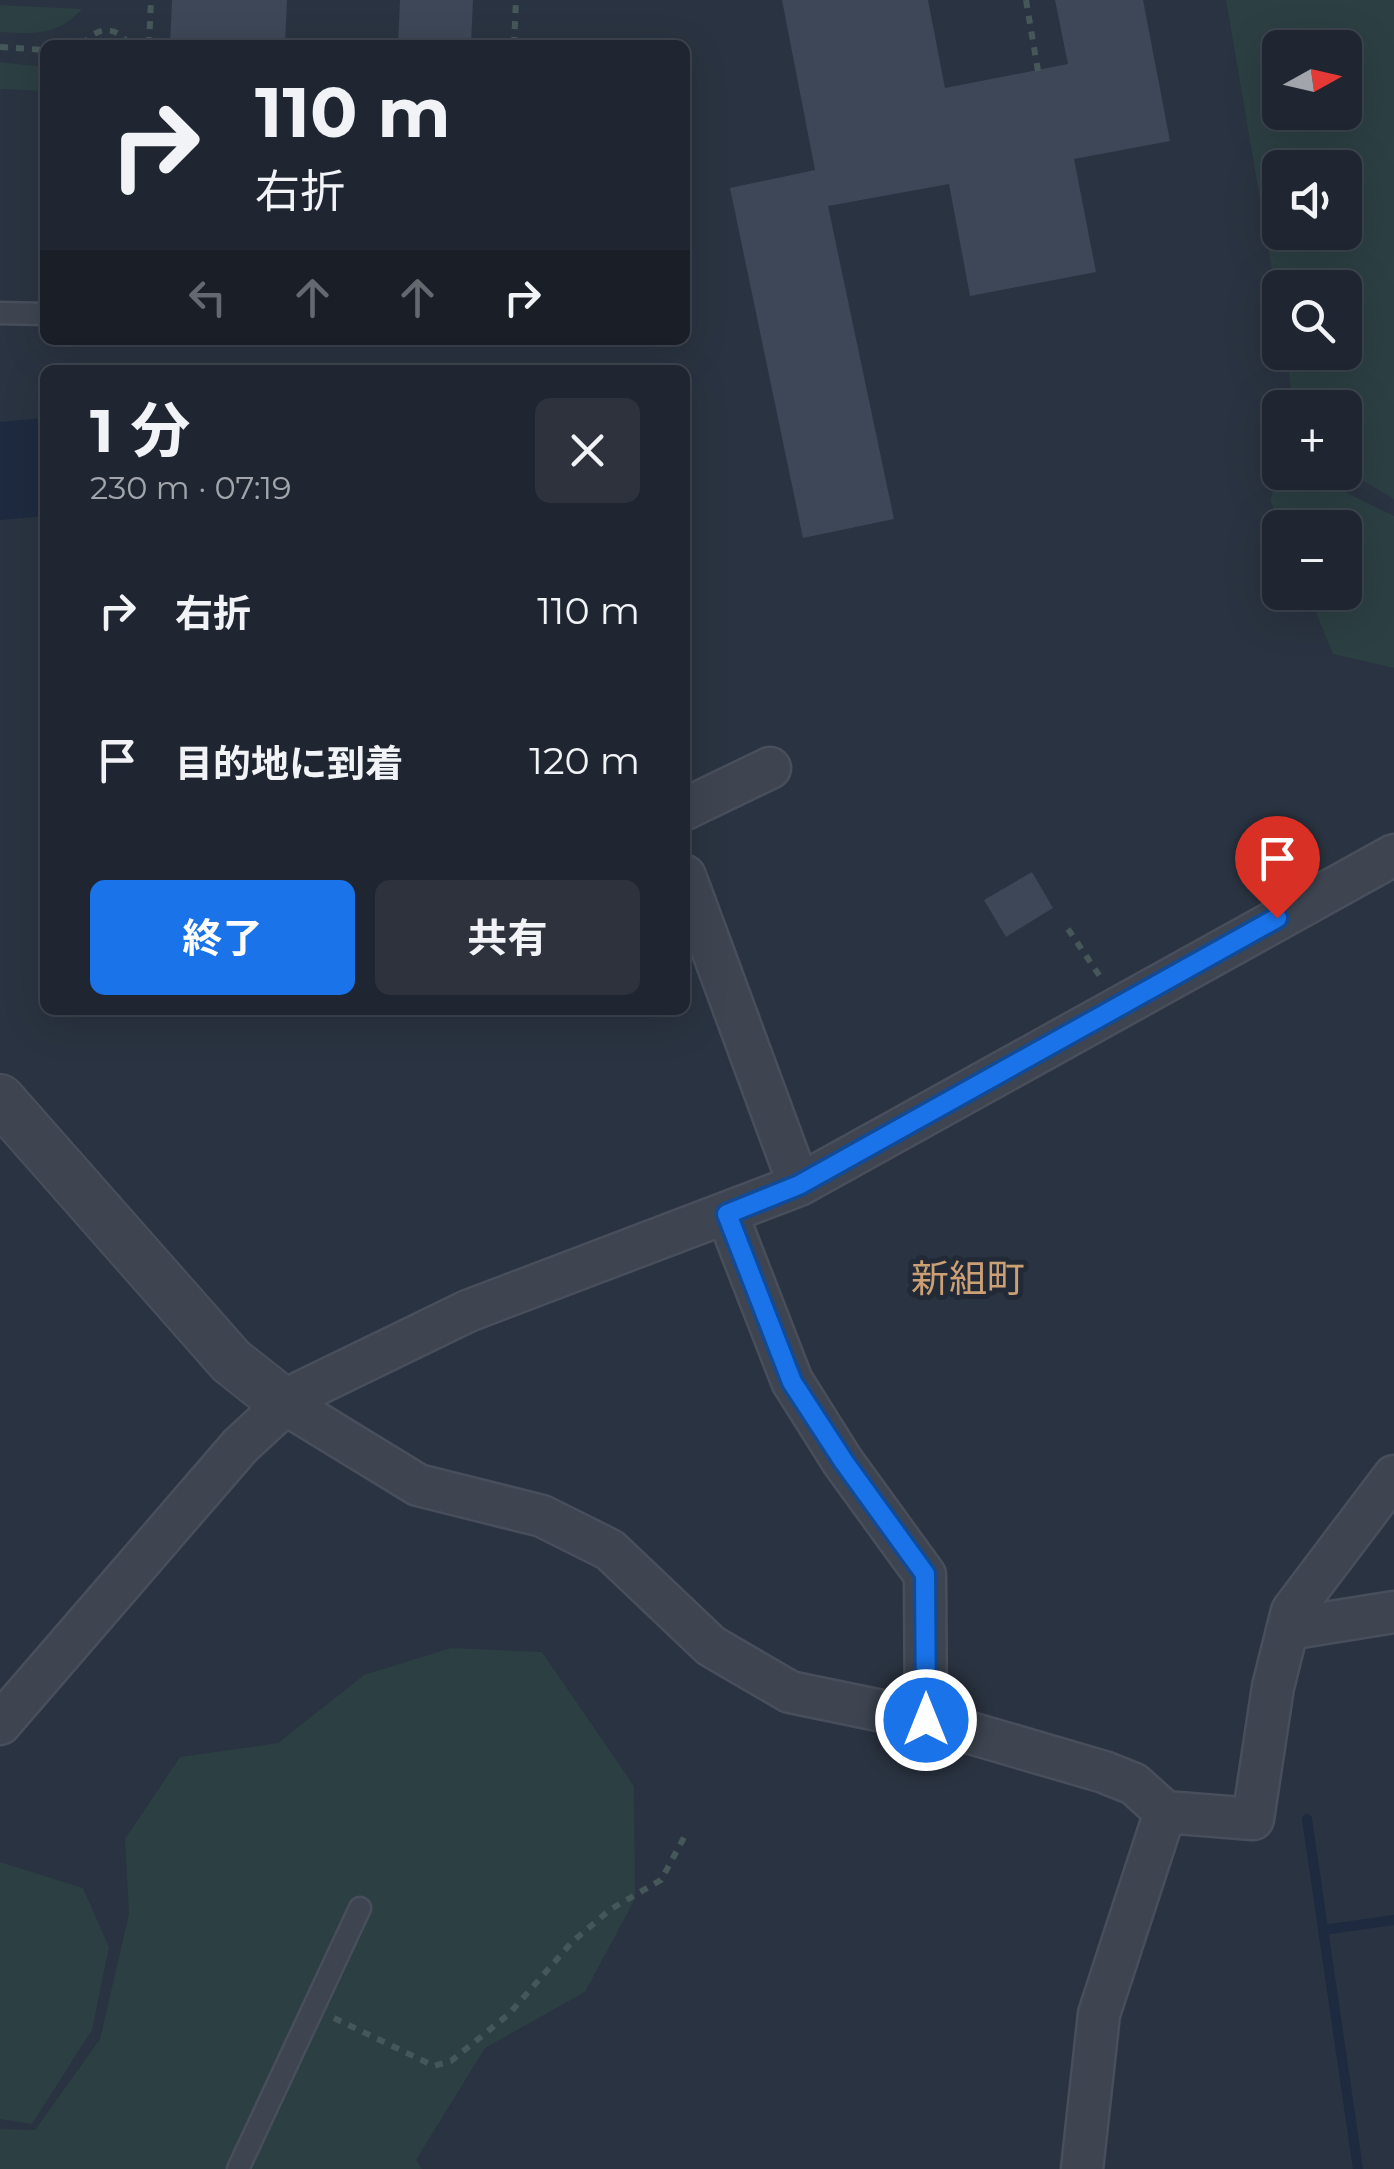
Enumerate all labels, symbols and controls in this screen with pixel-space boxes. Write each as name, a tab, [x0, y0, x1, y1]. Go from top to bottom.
north arrow	[1262, 30, 1362, 130]
map controls	[1262, 30, 1362, 610]
text: 110 m	[255, 69, 451, 155]
icon: right	[90, 80, 220, 210]
button: sound	[1262, 150, 1362, 250]
text: 右折	[255, 163, 345, 218]
icon: left	[180, 270, 235, 325]
icon: ahead	[285, 270, 340, 325]
icon: ahead	[390, 270, 445, 325]
icon: right	[495, 270, 550, 325]
button: search	[1262, 270, 1362, 370]
button: +	[1262, 390, 1362, 490]
text: 1 分	[90, 394, 191, 467]
button: close	[535, 398, 640, 503]
text: 230 m · 07:19	[90, 468, 292, 507]
button: −	[1262, 510, 1362, 610]
icon: right	[90, 583, 145, 638]
text: 110 m	[537, 587, 640, 634]
text: 右折	[175, 590, 251, 637]
icon: arrive	[90, 733, 145, 788]
text: 120 m	[529, 737, 640, 784]
text: 目的地に到着	[175, 740, 403, 787]
pin	[1235, 816, 1320, 919]
icon: arrive	[1250, 831, 1305, 886]
button: 終了	[90, 880, 355, 995]
button: 共有	[375, 880, 640, 995]
district label: 新組町	[911, 1255, 1025, 1302]
position arrow	[874, 1668, 978, 1772]

